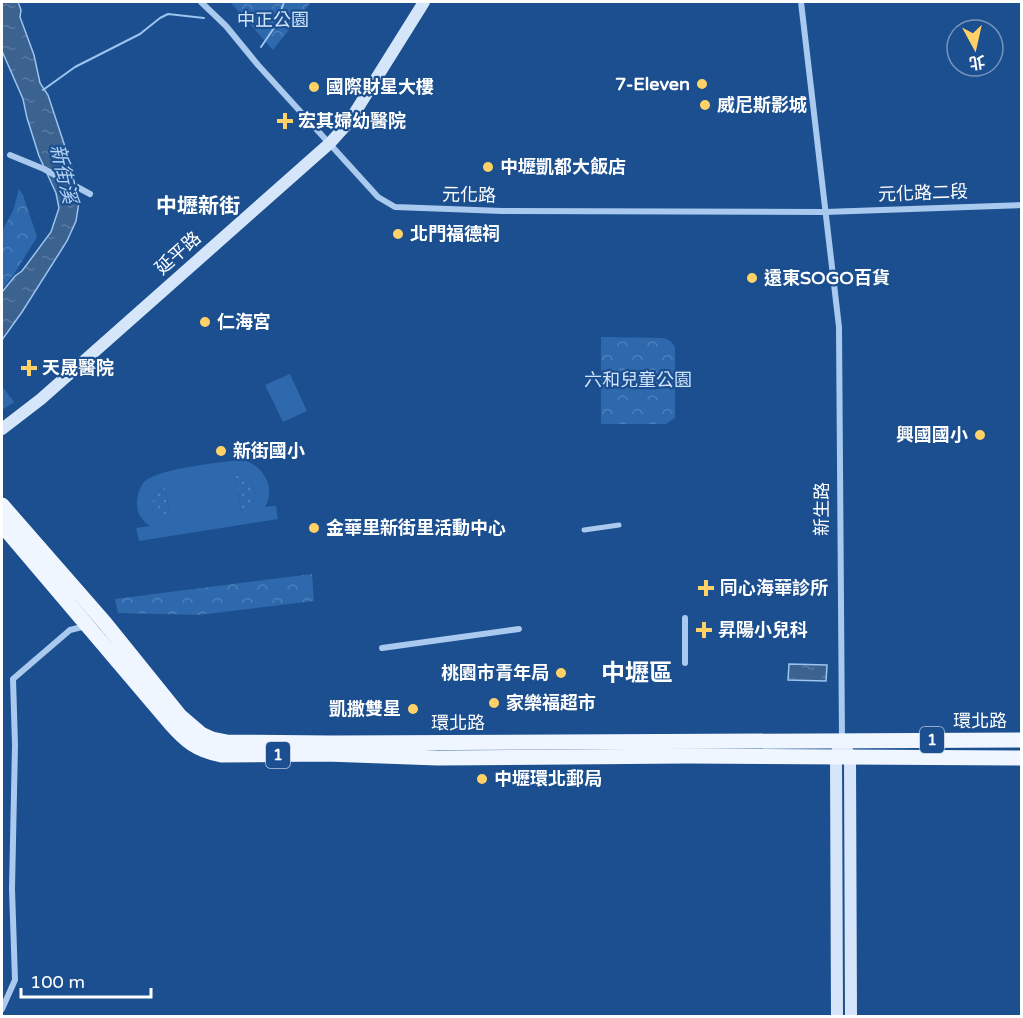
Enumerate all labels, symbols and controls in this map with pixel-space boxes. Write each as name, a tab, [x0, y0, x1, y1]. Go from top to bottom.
park label: 中正公園	[237, 9, 309, 31]
north arrow	[945, 18, 1005, 78]
text: 北	[968, 51, 986, 73]
place label: 7-Eleven	[615, 73, 690, 95]
place label: 國際財星大樓	[326, 76, 434, 98]
marker: 7-Eleven	[695, 77, 709, 91]
marker: 國際財星大樓	[307, 80, 321, 94]
place label: 威尼斯影城	[717, 94, 807, 116]
marker: 威尼斯影城	[698, 98, 712, 112]
place label: 宏其婦幼醫院	[298, 110, 406, 132]
marker: 宏其婦幼醫院	[276, 112, 294, 130]
water label: 新街溪	[45, 142, 82, 209]
place label: 中壢凱都大飯店	[500, 156, 626, 178]
marker: 中壢凱都大飯店	[481, 160, 495, 174]
street label: 元化路二段	[878, 180, 968, 206]
street label: 元化路	[442, 184, 496, 206]
district label: 中壢新街	[156, 194, 240, 219]
place label: 北門福德祠	[410, 223, 500, 245]
street label: 延平路	[151, 227, 205, 279]
marker: 北門福德祠	[391, 227, 405, 241]
place label: 遠東SOGO百貨	[764, 267, 890, 289]
marker: 遠東SOGO百貨	[745, 271, 759, 285]
place label: 仁海宮	[217, 311, 271, 333]
marker: 仁海宮	[198, 315, 212, 329]
place label: 天晟醫院	[42, 357, 114, 379]
marker: 天晟醫院	[20, 359, 38, 377]
park label: 六和兒童公園	[584, 369, 692, 391]
place label: 興國國小	[896, 424, 968, 446]
marker: 興國國小	[973, 428, 987, 442]
place label: 新街國小	[233, 440, 305, 462]
marker: 新街國小	[214, 444, 228, 458]
street label: 新生路	[811, 482, 833, 536]
place label: 金華里新街里活動中心	[326, 517, 506, 539]
marker: 金華里新街里活動中心	[307, 521, 321, 535]
place label: 同心海華診所	[720, 577, 828, 599]
marker: 同心海華診所	[697, 579, 715, 597]
place label: 昇陽小兒科	[718, 619, 808, 641]
marker: 昇陽小兒科	[695, 621, 713, 639]
district label: 中壢區	[601, 659, 673, 688]
place label: 桃園市青年局	[441, 662, 549, 684]
marker: 桃園市青年局	[554, 666, 568, 680]
place label: 家樂福超市	[506, 692, 596, 714]
marker: 家樂福超市	[487, 696, 501, 710]
place label: 凱撒雙星	[329, 698, 401, 720]
marker: 凱撒雙星	[406, 702, 420, 716]
street label: 環北路	[953, 710, 1007, 732]
street label: 環北路	[431, 712, 485, 734]
road number: 1	[920, 727, 944, 753]
road number: 1	[266, 742, 290, 768]
place label: 中壢環北郵局	[494, 768, 602, 790]
marker: 中壢環北郵局	[475, 772, 489, 786]
scale bar	[21, 961, 152, 999]
text: 100 m	[30, 971, 85, 993]

